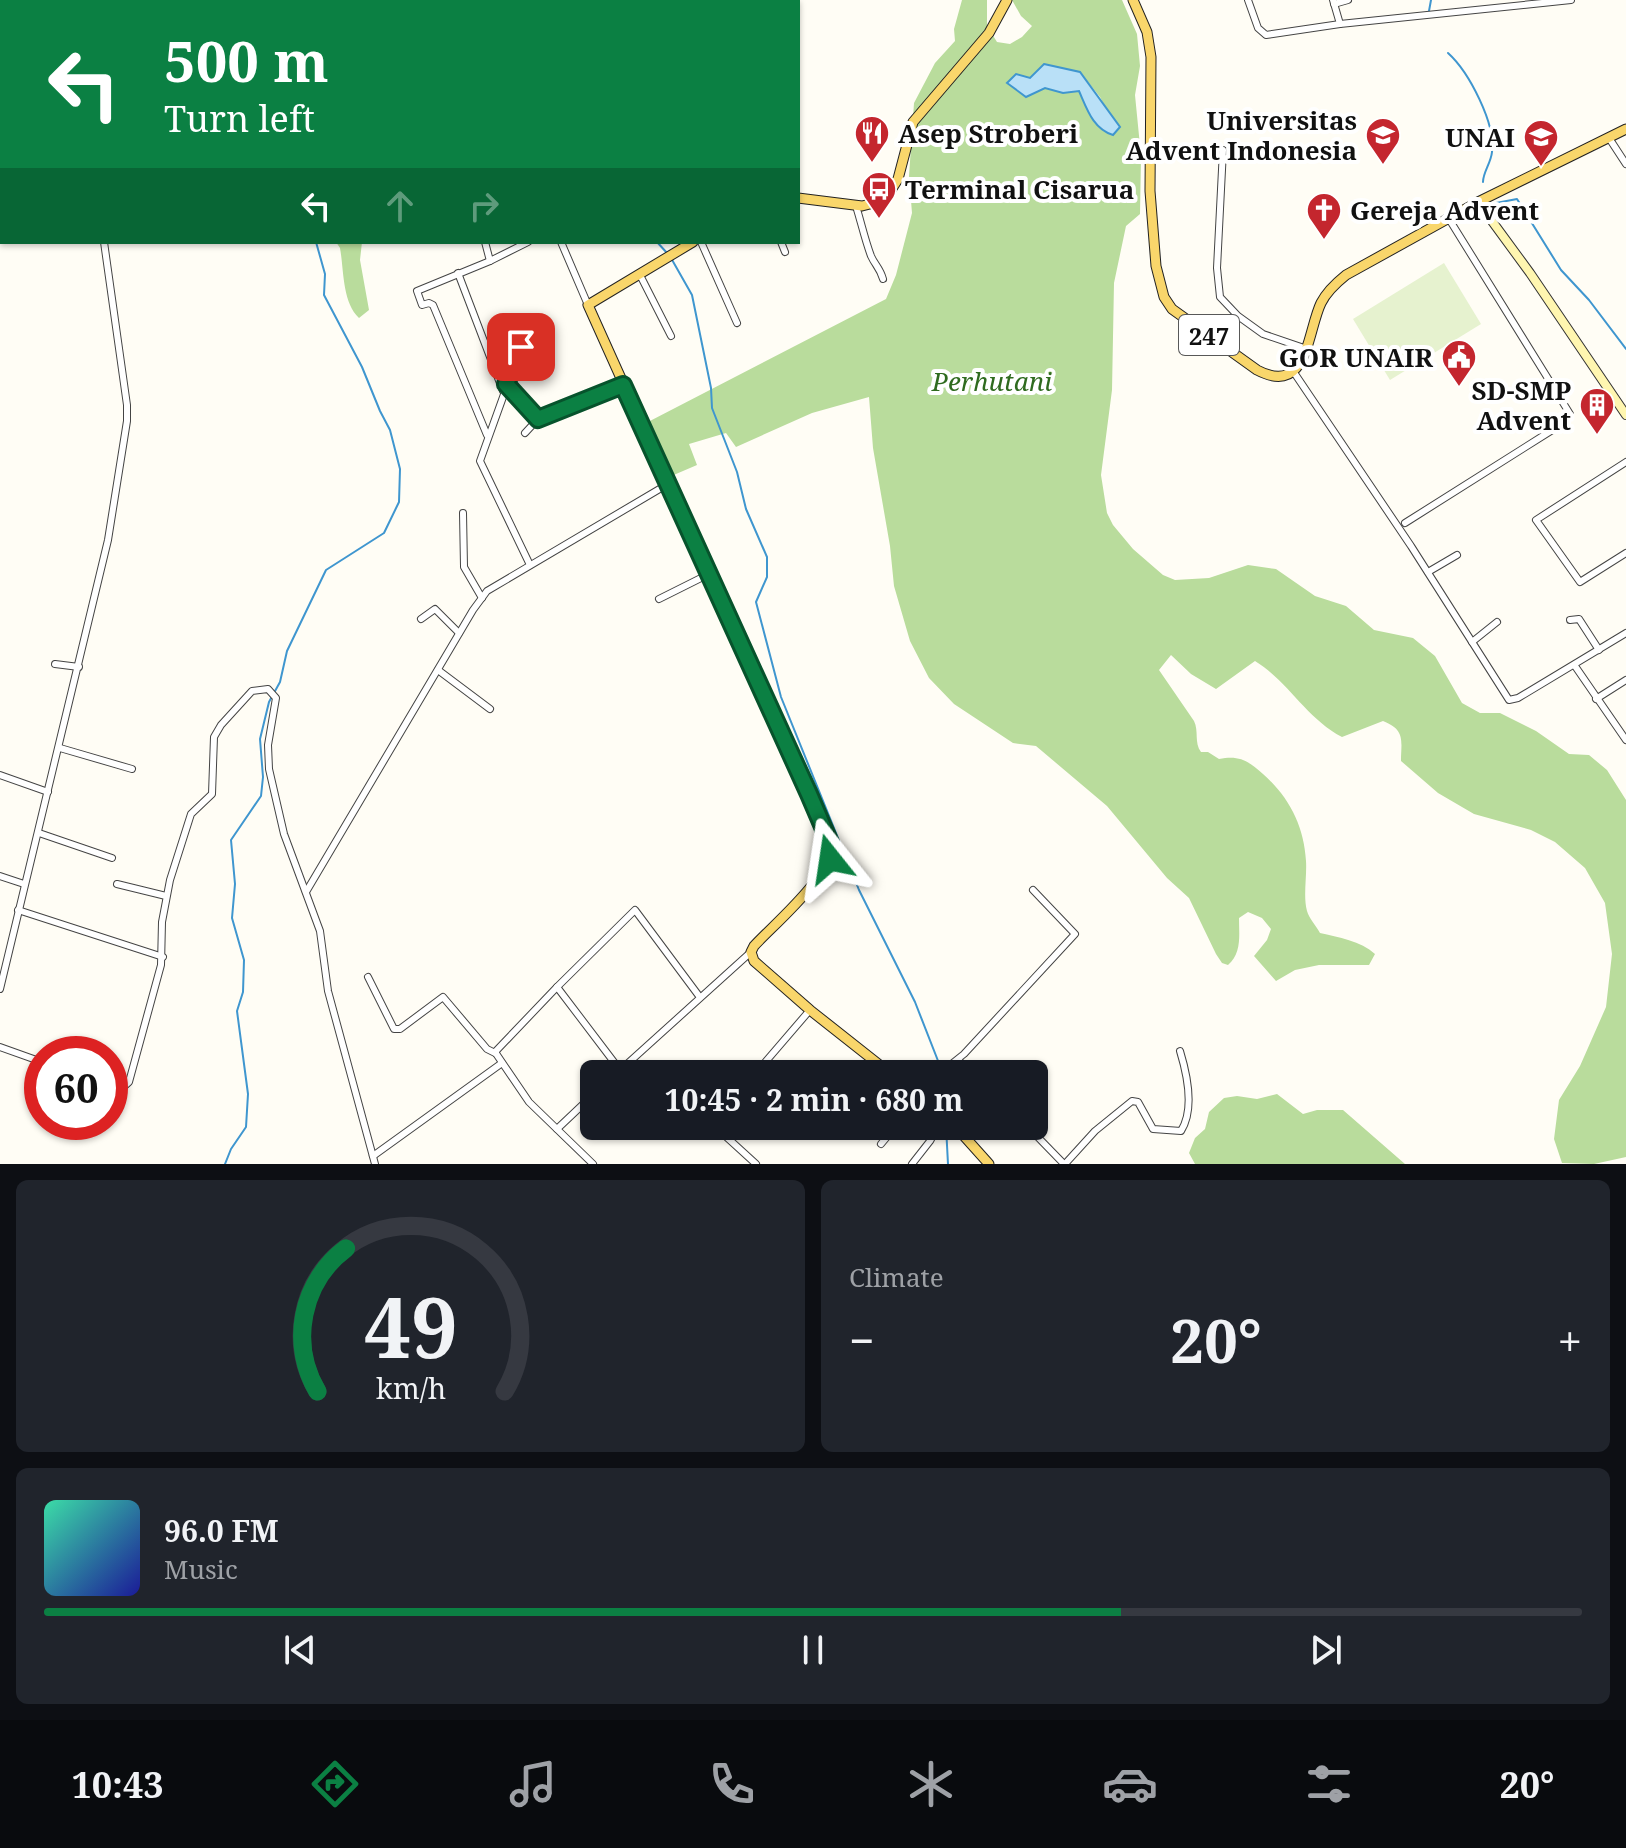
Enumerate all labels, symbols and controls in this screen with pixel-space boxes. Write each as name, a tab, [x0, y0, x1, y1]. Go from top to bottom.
text: 500 m	[164, 22, 329, 98]
icon: left	[32, 32, 136, 136]
text: Turn left	[164, 94, 315, 143]
place label: Universitas Advent Indonesia	[1126, 102, 1357, 168]
restaurant icon: Asep Stroberi	[853, 114, 891, 164]
place label: Asep Stroberi	[898, 115, 1078, 151]
school or university icon: Universitas Advent Indonesia	[1364, 116, 1402, 166]
school or university icon: UNAI	[1522, 118, 1560, 168]
place label: UNAI	[1445, 119, 1515, 155]
bus stop icon: Terminal Cisarua	[860, 170, 898, 220]
place label: Terminal Cisarua	[905, 171, 1134, 207]
icon: left	[294, 184, 338, 228]
icon: ahead	[378, 184, 422, 228]
icon: right	[462, 184, 506, 228]
church icon: Gereja Advent	[1305, 191, 1343, 241]
place label: Gereja Advent	[1350, 192, 1540, 228]
pin	[487, 313, 555, 381]
road number: 247	[1179, 315, 1239, 355]
icon: arrive	[499, 325, 543, 369]
public building icon: GOR UNAIR	[1440, 338, 1478, 388]
place label: GOR UNAIR	[1279, 339, 1433, 375]
park label: Perhutani	[931, 363, 1052, 399]
place label: SD-SMP Advent	[1472, 372, 1571, 438]
building icon: SD-SMP Advent	[1578, 386, 1616, 436]
position arrow	[788, 817, 872, 901]
speed limit sign: 60	[24, 1036, 128, 1140]
text: 10:45 · 2 min · 680 m	[665, 1079, 963, 1120]
text: Climate	[849, 1259, 944, 1295]
text: 49	[363, 1269, 458, 1382]
text: 20°	[1170, 1299, 1262, 1381]
text: −	[849, 1310, 874, 1370]
text: +	[1557, 1310, 1582, 1370]
text: km/h	[375, 1368, 446, 1407]
text: 96.0 FM	[164, 1510, 279, 1551]
text: Music	[164, 1551, 238, 1587]
icon: previous	[278, 1628, 322, 1672]
icon: pause	[791, 1628, 835, 1672]
icon: next	[1304, 1628, 1348, 1672]
icon: directions	[307, 1756, 363, 1812]
icon: music	[505, 1756, 561, 1812]
icon: phone	[704, 1756, 760, 1812]
icon: climate	[903, 1756, 959, 1812]
icon: car	[1102, 1756, 1158, 1812]
icon: filters	[1301, 1756, 1357, 1812]
text: 10:43	[71, 1760, 164, 1809]
text: 20°	[1499, 1760, 1555, 1809]

